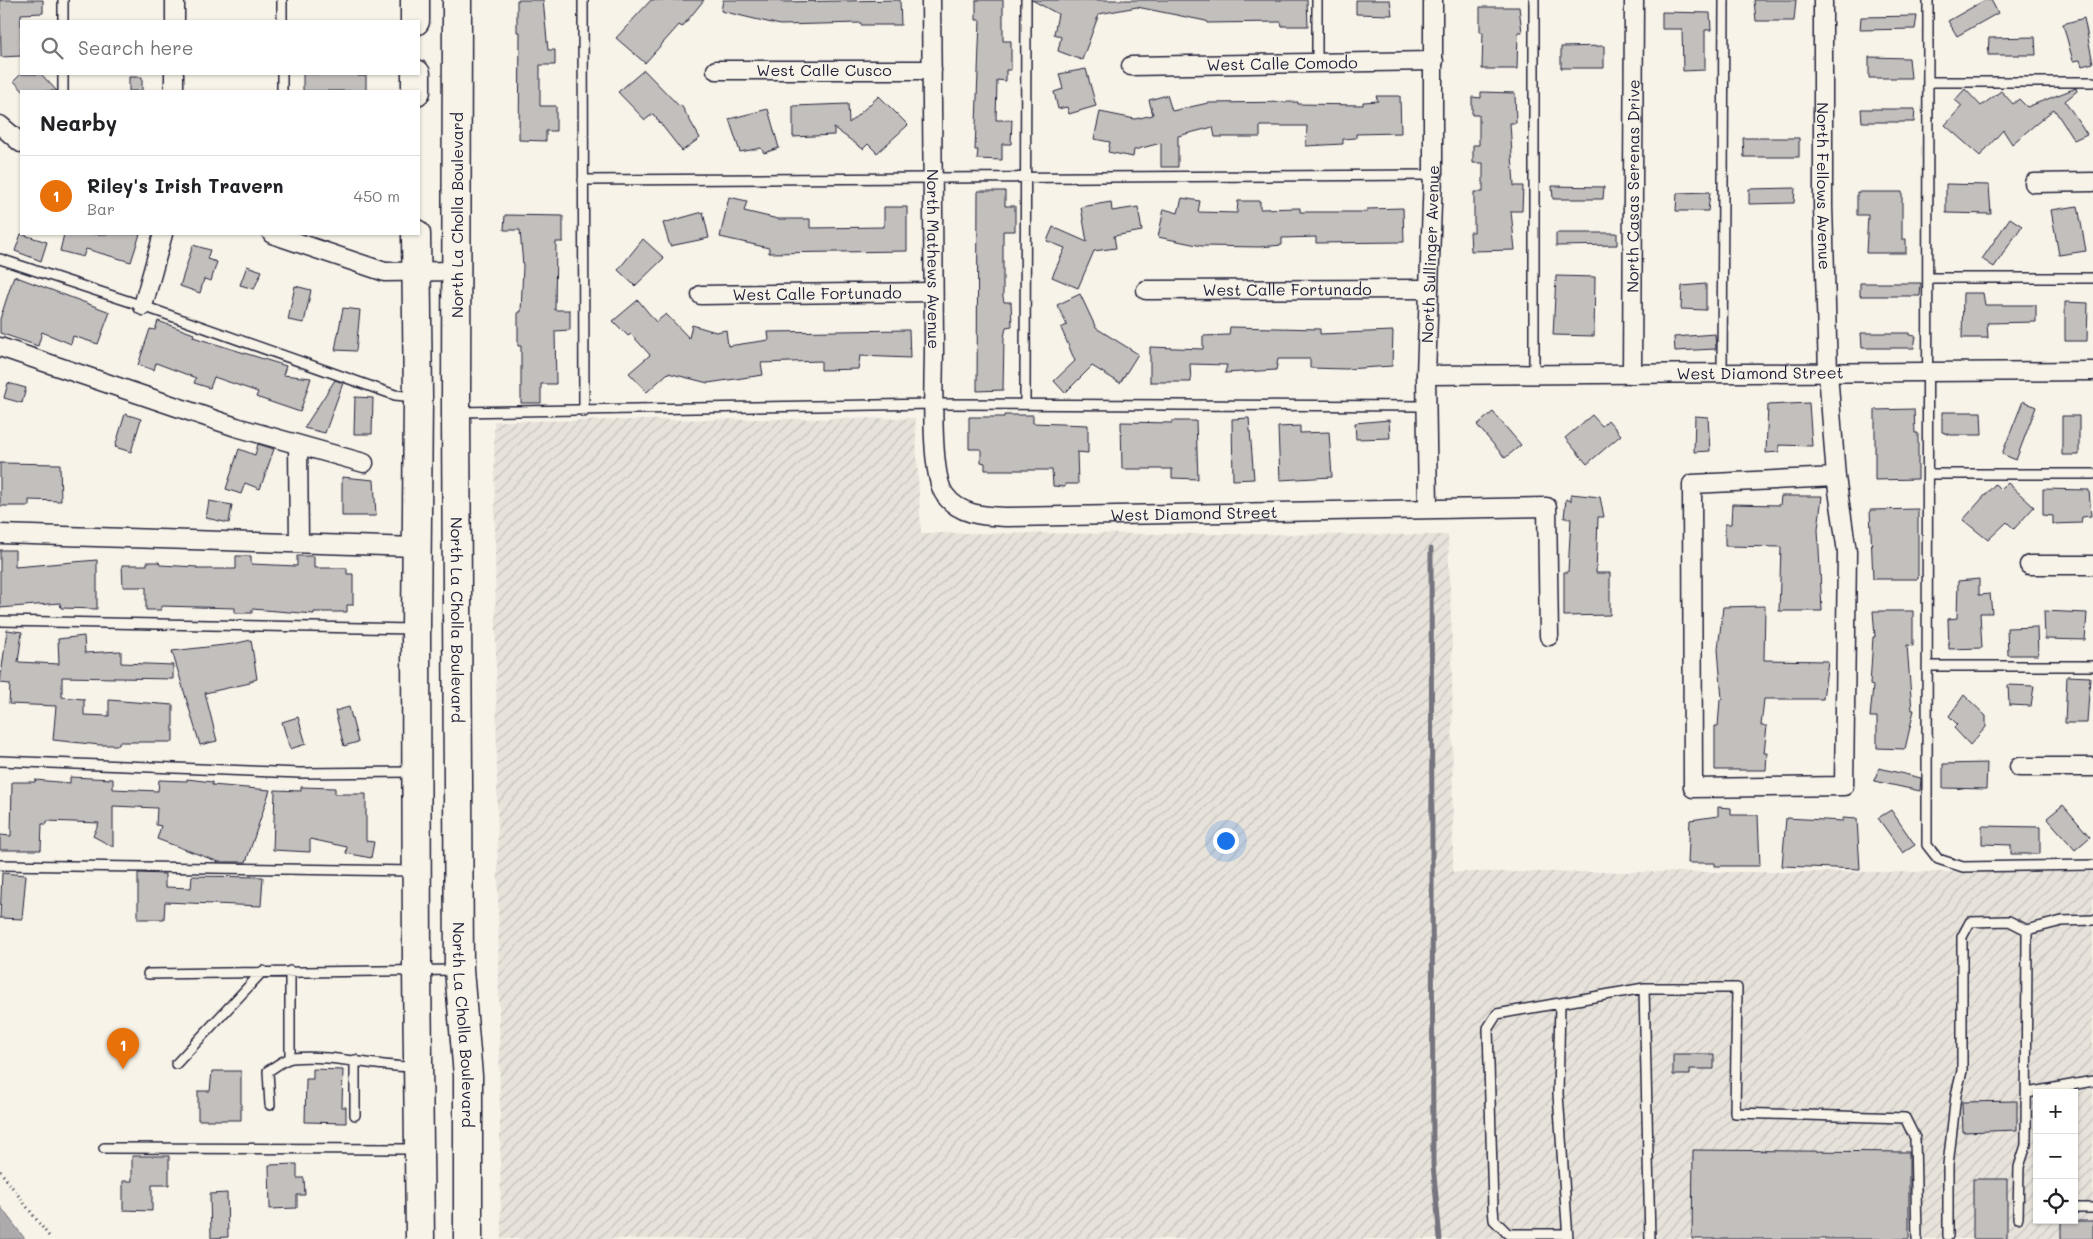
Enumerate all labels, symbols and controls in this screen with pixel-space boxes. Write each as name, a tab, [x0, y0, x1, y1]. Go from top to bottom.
search box	[20, 20, 420, 75]
icon: search	[38, 34, 66, 62]
text: Search here	[78, 35, 194, 60]
street label: West Calle Comodo	[1206, 51, 1358, 75]
street label: West Calle Cusco	[756, 59, 892, 80]
street label: North Casas Serenas Drive	[1621, 79, 1644, 293]
street label: North Fellows Avenue	[1813, 102, 1836, 270]
text: Nearby	[40, 109, 117, 136]
street label: North La Cholla Boulevard	[446, 112, 467, 318]
street label: North Sullinger Avenue	[1416, 165, 1443, 343]
street label: North Mathews Avenue	[923, 169, 945, 349]
text: Riley's Irish Travern	[87, 173, 284, 198]
text: 1	[52, 185, 60, 206]
text: 450 m	[354, 185, 400, 206]
text: Bar	[87, 198, 115, 219]
street label: West Calle Fortunado	[1202, 278, 1372, 300]
street label: West Calle Fortunado	[732, 281, 902, 305]
street label: West Diamond Street	[1676, 361, 1844, 383]
street label: West Diamond Street	[1110, 501, 1278, 525]
street label: North La Cholla Boulevard	[447, 517, 469, 723]
your location	[1213, 828, 1239, 854]
street label: North La Cholla Boulevard	[449, 922, 479, 1128]
pin: 1	[107, 1028, 139, 1069]
map controls	[2033, 1089, 2078, 1224]
button: +	[2033, 1089, 2078, 1134]
button: −	[2033, 1134, 2078, 1179]
button: locate	[2033, 1179, 2078, 1224]

